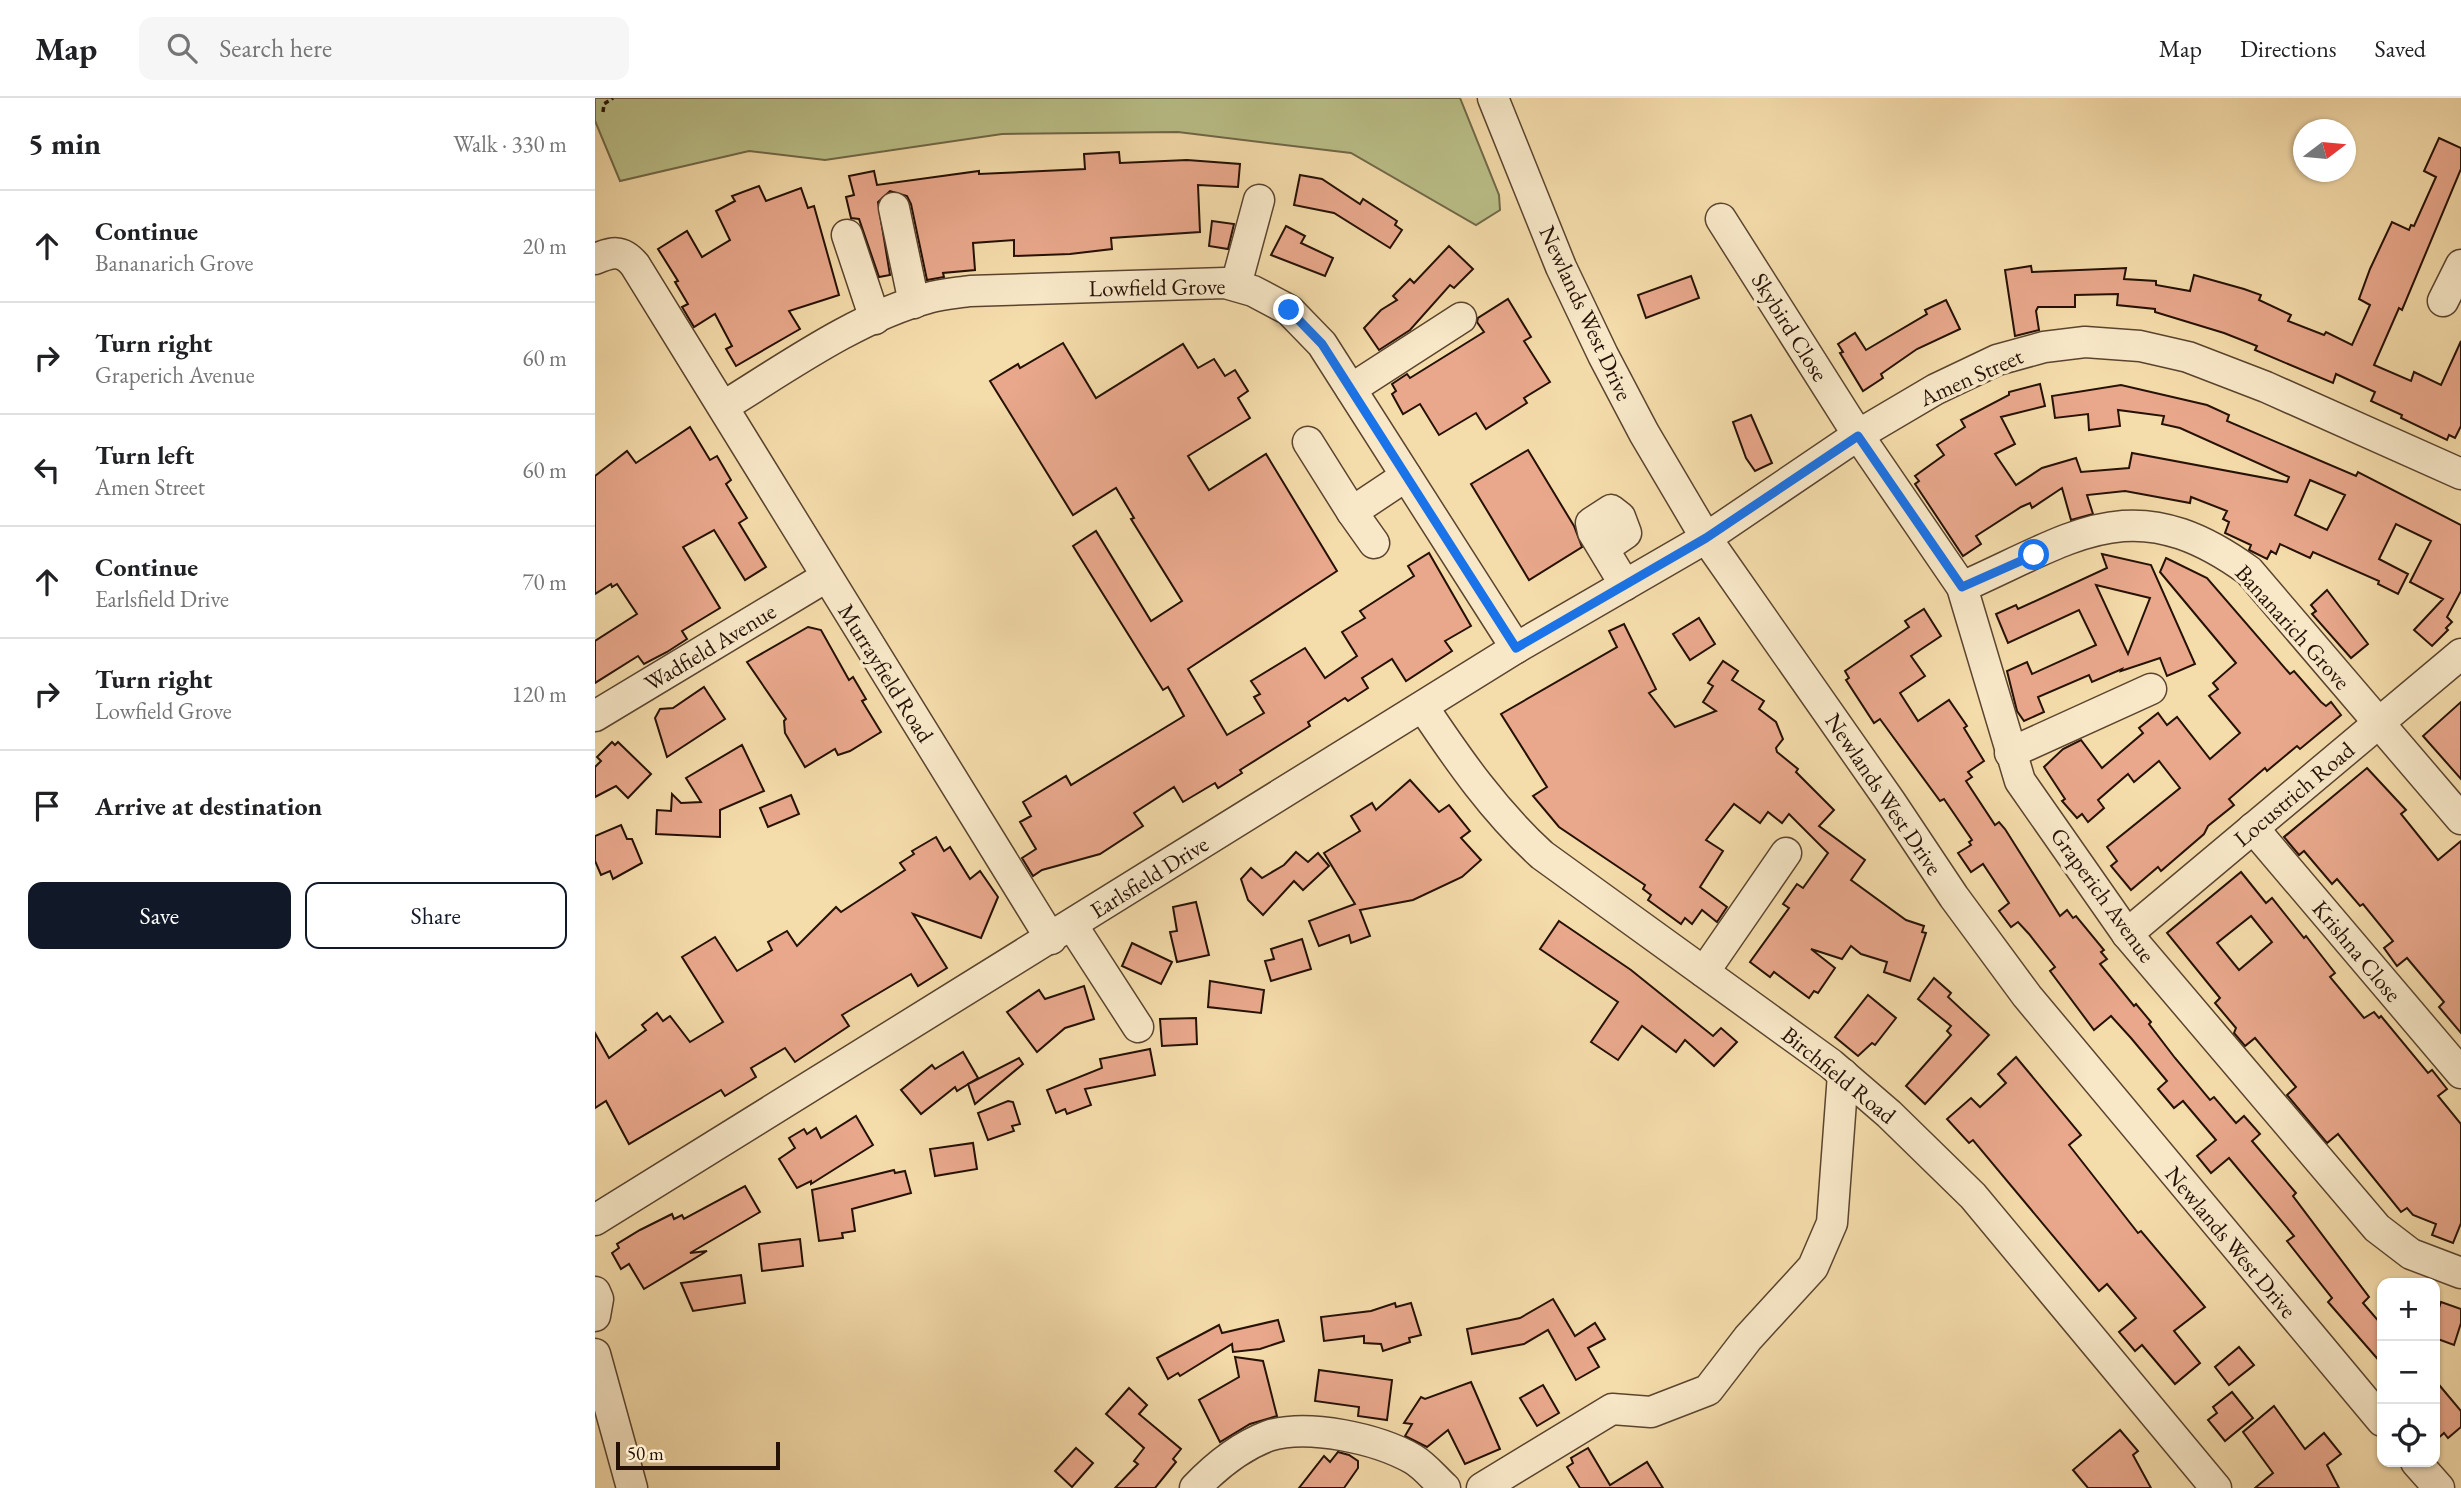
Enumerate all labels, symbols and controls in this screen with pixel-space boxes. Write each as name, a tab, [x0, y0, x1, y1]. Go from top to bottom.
search box	[139, 17, 629, 80]
text: Map	[35, 27, 97, 70]
icon: search	[163, 29, 201, 67]
text: Search here	[219, 31, 332, 65]
text: Map	[2159, 33, 2202, 64]
text: Directions	[2240, 33, 2337, 64]
text: Saved	[2375, 33, 2426, 64]
north arrow	[2293, 119, 2356, 182]
text: 5 min	[28, 124, 101, 163]
text: Walk · 330 m	[453, 129, 567, 159]
text: Continue	[95, 214, 198, 248]
street label: Newlands West Drive	[1532, 221, 1640, 405]
icon: ahead	[28, 227, 66, 265]
text: 20 m	[522, 231, 567, 261]
text: Bananarich Grove	[95, 248, 253, 278]
street label: Skybird Close	[1745, 267, 1835, 387]
street label: Lowfield Grove	[1088, 271, 1226, 303]
route end	[1273, 294, 1304, 325]
text: Turn right	[95, 326, 213, 360]
icon: right	[28, 339, 66, 377]
street label: Amen Street	[1914, 341, 2028, 413]
text: 60 m	[522, 343, 567, 373]
text: Graperich Avenue	[95, 360, 255, 390]
text: Turn left	[95, 438, 194, 472]
icon: left	[28, 451, 66, 489]
text: 60 m	[522, 455, 567, 485]
text: Amen Street	[95, 472, 205, 502]
route start	[2018, 539, 2049, 570]
text: Continue	[95, 550, 198, 584]
street label: Bananarich Grove	[2229, 558, 2357, 696]
icon: ahead	[28, 563, 66, 601]
text: 70 m	[522, 567, 567, 597]
text: Earlsfield Drive	[95, 584, 229, 614]
street label: Wadfield Avenue	[639, 596, 781, 698]
street label: Murrayfield Road	[831, 598, 941, 748]
text: Turn right	[95, 662, 213, 696]
icon: right	[28, 675, 66, 713]
text: 120 m	[511, 679, 567, 709]
text: Lowfield Grove	[95, 696, 232, 726]
street label: Newlands West Drive	[1819, 707, 1949, 881]
street label: Locustrich Road	[2228, 735, 2361, 853]
icon: arrive	[28, 787, 66, 825]
text: Arrive at destination	[95, 789, 322, 823]
street label: Graperich Avenue	[2044, 822, 2162, 968]
street label: Earlsfield Drive	[1084, 829, 1214, 925]
button: Save	[28, 882, 291, 949]
button: Share	[305, 882, 567, 949]
street label: Krishna Close	[2306, 894, 2408, 1008]
street label: Birchfield Road	[1776, 1020, 1903, 1131]
street label: Newlands West Drive	[2159, 1160, 2303, 1324]
map controls	[2377, 1278, 2440, 1467]
button: +	[2377, 1278, 2440, 1341]
button: −	[2377, 1341, 2440, 1404]
button: locate	[2377, 1404, 2440, 1467]
scale bar	[616, 1439, 781, 1471]
text: 50 m	[627, 1441, 664, 1466]

